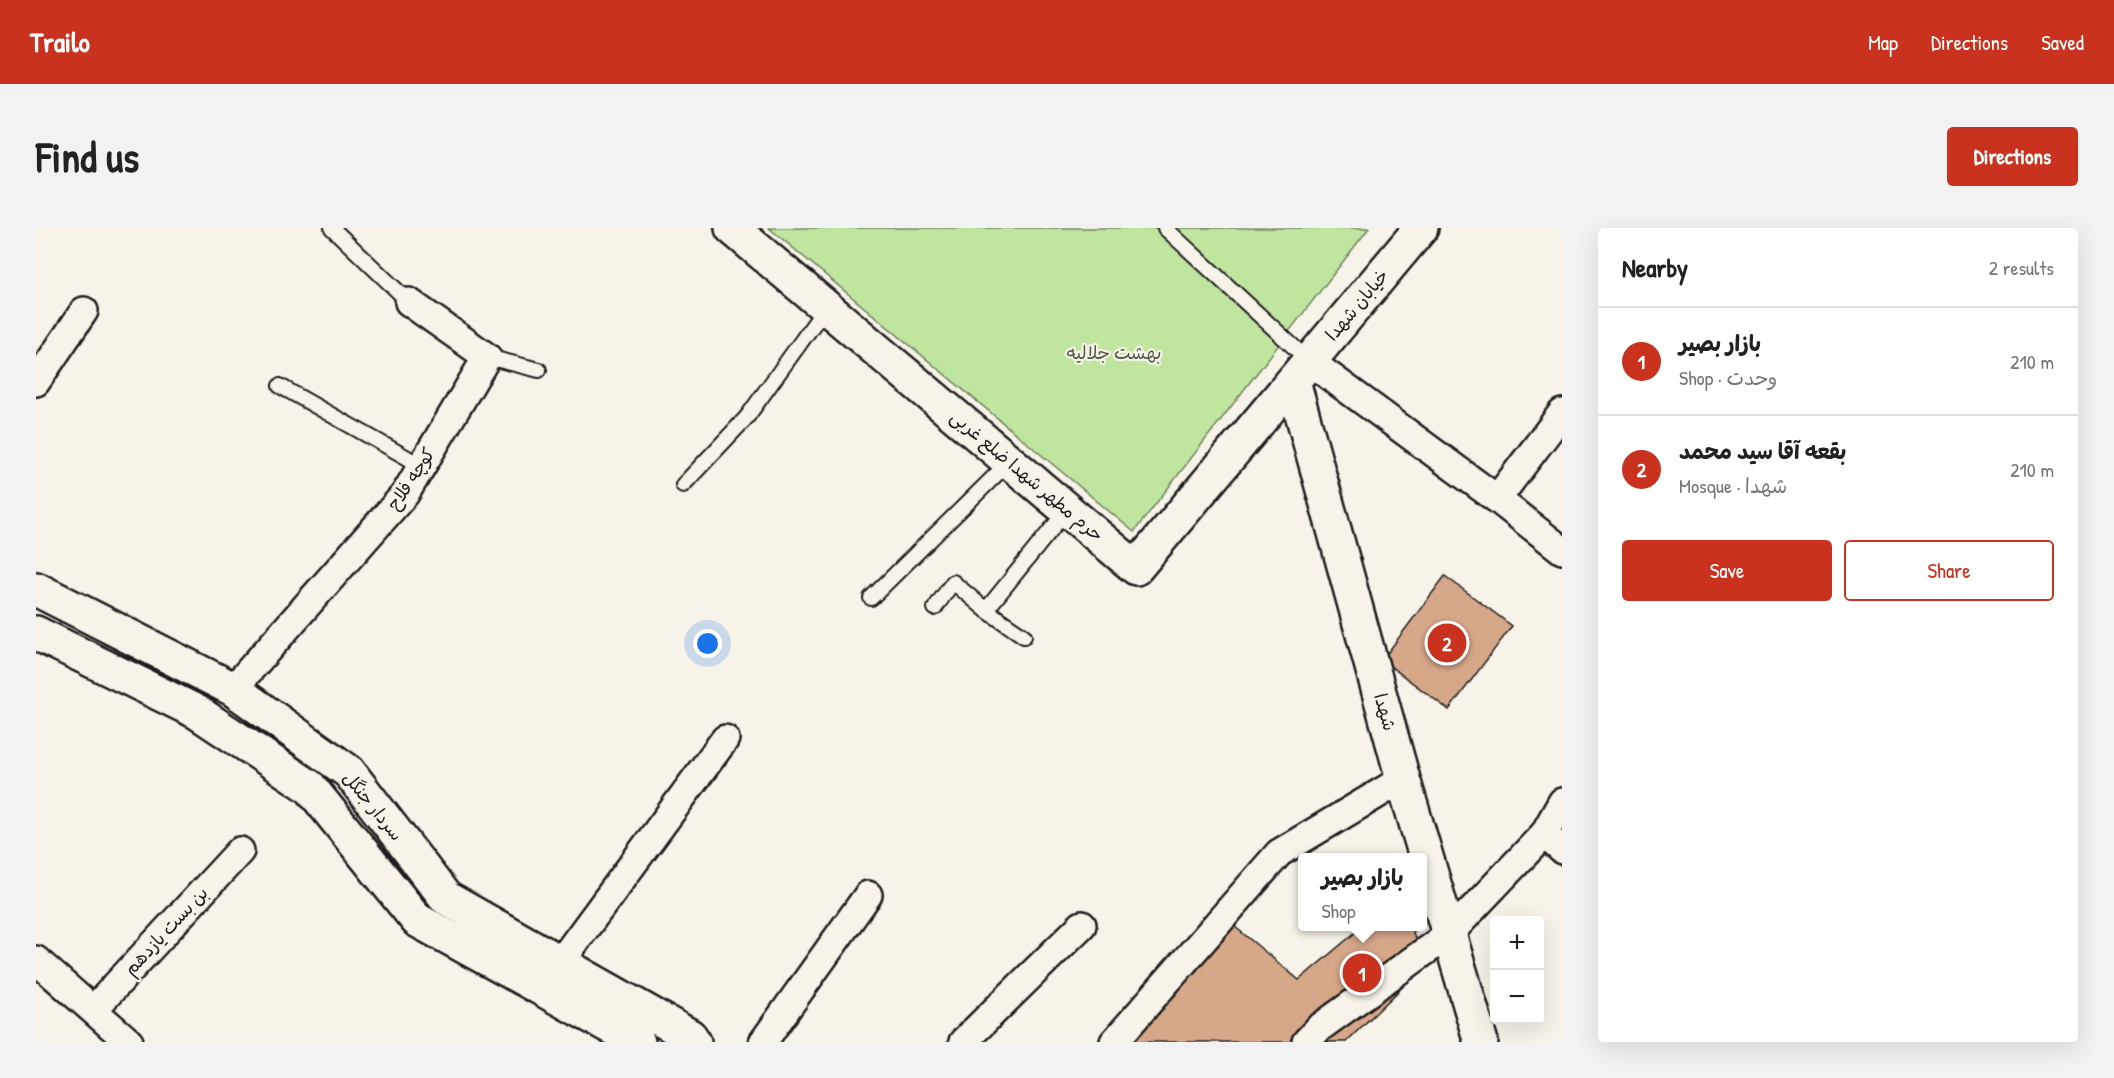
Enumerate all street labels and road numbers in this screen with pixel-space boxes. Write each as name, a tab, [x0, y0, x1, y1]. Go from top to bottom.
street label: خیابان شهدا	[1319, 263, 1394, 346]
street label: حرم مطهر شهدا ضلع غربی	[944, 404, 1109, 549]
street label: کوچه فلاح	[381, 442, 441, 515]
street label: شهدا	[1368, 690, 1403, 734]
street label: سردار جنگل	[338, 766, 409, 846]
street label: بن بست یازدهم	[118, 881, 215, 982]

